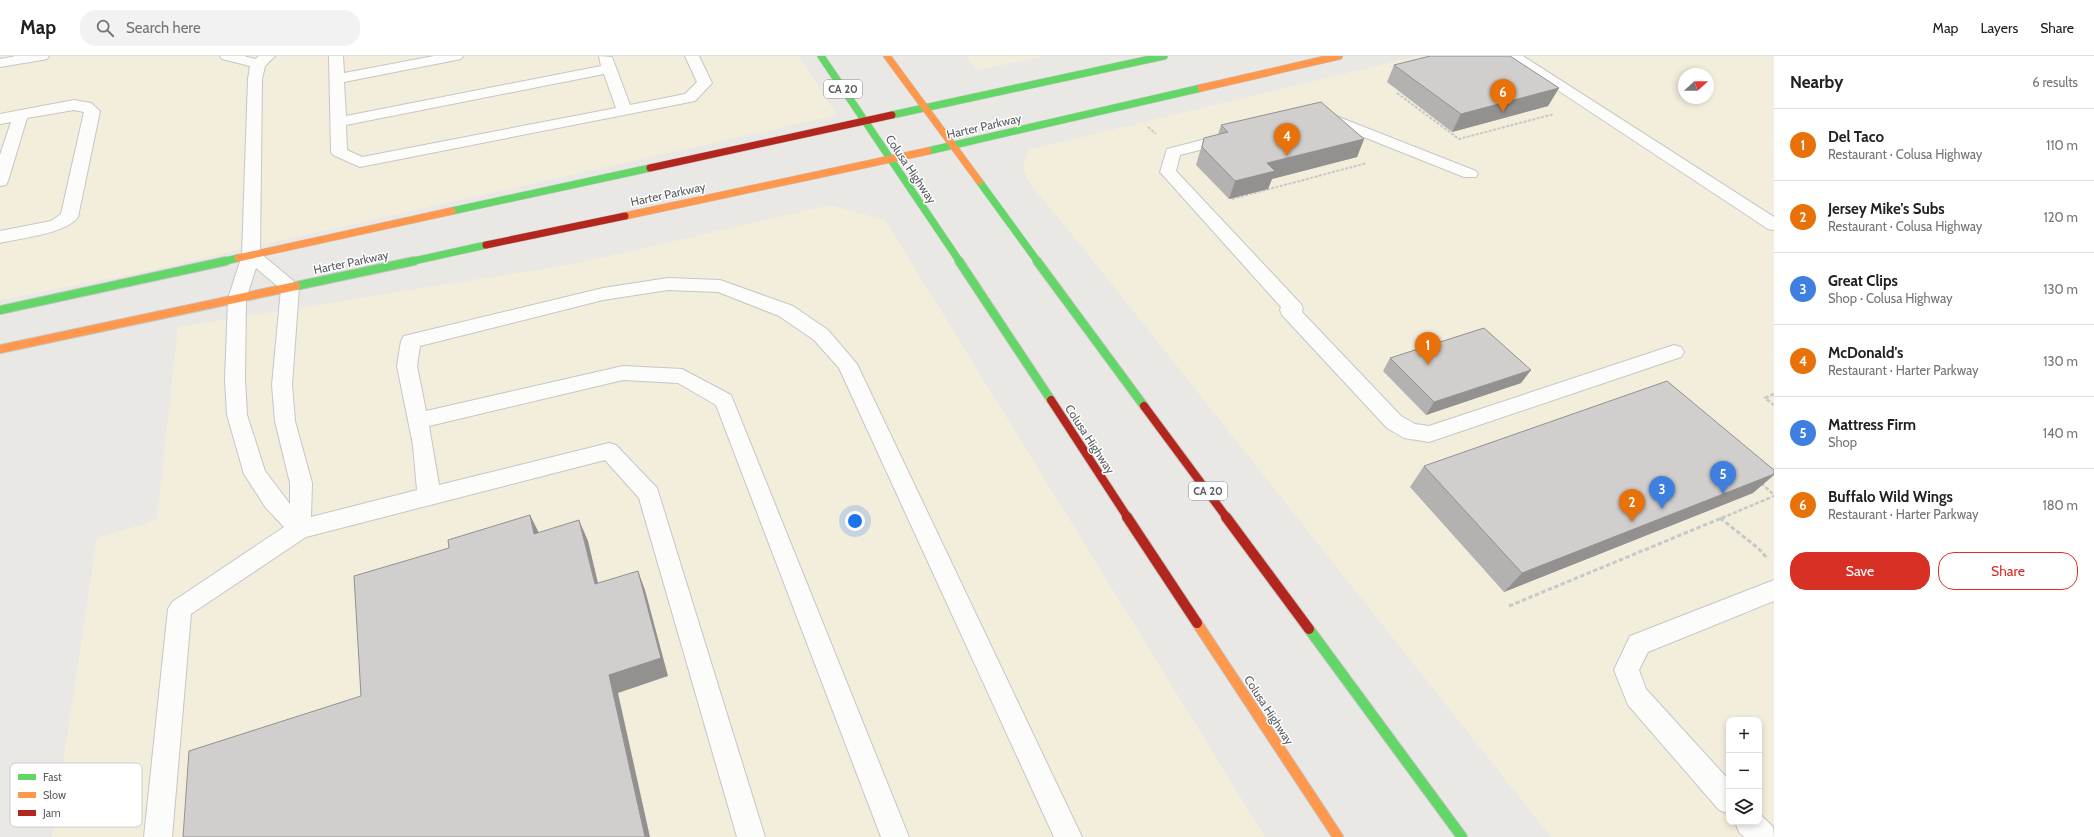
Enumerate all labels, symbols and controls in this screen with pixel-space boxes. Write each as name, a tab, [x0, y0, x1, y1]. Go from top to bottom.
search box	[80, 10, 360, 46]
text: Map	[20, 16, 56, 39]
icon: search	[94, 17, 116, 39]
text: Search here	[126, 19, 201, 37]
text: Map	[1933, 19, 1958, 37]
text: Layers	[1980, 19, 2018, 37]
text: Share	[2040, 19, 2074, 37]
north arrow	[1678, 68, 1714, 104]
text: Nearby	[1790, 72, 1843, 92]
text: 6 results	[2032, 74, 2078, 90]
pin: 6	[1490, 79, 1516, 112]
road number: CA 20	[824, 80, 862, 98]
street label: Harter Parkway	[945, 110, 1023, 142]
pin: 4	[1274, 123, 1300, 156]
text: Del Taco	[1828, 128, 1884, 146]
street label: Colusa Highway	[882, 132, 940, 206]
text: 1	[1801, 137, 1805, 153]
text: 110 m	[2046, 137, 2078, 153]
text: Restaurant · Colusa Highway	[1828, 146, 1982, 162]
street label: Harter Parkway	[629, 179, 707, 209]
text: Jersey Mike's Subs	[1828, 200, 1945, 218]
text: 2	[1800, 209, 1806, 225]
text: 120 m	[2044, 209, 2078, 225]
text: Restaurant · Colusa Highway	[1828, 218, 1982, 234]
street label: Harter Parkway	[312, 247, 390, 277]
text: Great Clips	[1828, 272, 1898, 290]
text: 3	[1799, 281, 1807, 297]
text: 130 m	[2043, 281, 2078, 297]
text: Shop · Colusa Highway	[1828, 290, 1952, 306]
pin: 1	[1415, 332, 1441, 365]
text: McDonald's	[1828, 344, 1903, 362]
text: 4	[1799, 353, 1807, 369]
text: 130 m	[2043, 353, 2078, 369]
text: Restaurant · Harter Parkway	[1828, 362, 1979, 378]
street label: Colusa Highway	[1062, 401, 1118, 477]
text: Mattress Firm	[1828, 416, 1916, 434]
text: 5	[1800, 425, 1806, 441]
text: 140 m	[2043, 425, 2078, 441]
text: Shop	[1828, 434, 1857, 450]
pin: 5	[1710, 461, 1736, 494]
pin: 3	[1649, 476, 1675, 509]
road number: CA 20	[1189, 482, 1227, 500]
text: Buffalo Wild Wings	[1828, 488, 1953, 506]
pin: 2	[1619, 489, 1645, 522]
text: 6	[1799, 497, 1807, 513]
text: 180 m	[2042, 497, 2078, 513]
text: Restaurant · Harter Parkway	[1828, 506, 1979, 522]
your location	[845, 511, 865, 531]
button: Save	[1790, 552, 1930, 590]
button: Share	[1938, 552, 2078, 590]
street label: Colusa Highway	[1241, 672, 1297, 748]
map controls	[1726, 717, 1762, 825]
button: +	[1726, 717, 1762, 753]
button: −	[1726, 753, 1762, 789]
legend	[10, 763, 142, 827]
text: Fast	[43, 770, 62, 784]
text: Slow	[43, 788, 66, 802]
button: layers	[1726, 789, 1762, 825]
text: Jam	[42, 806, 61, 820]

